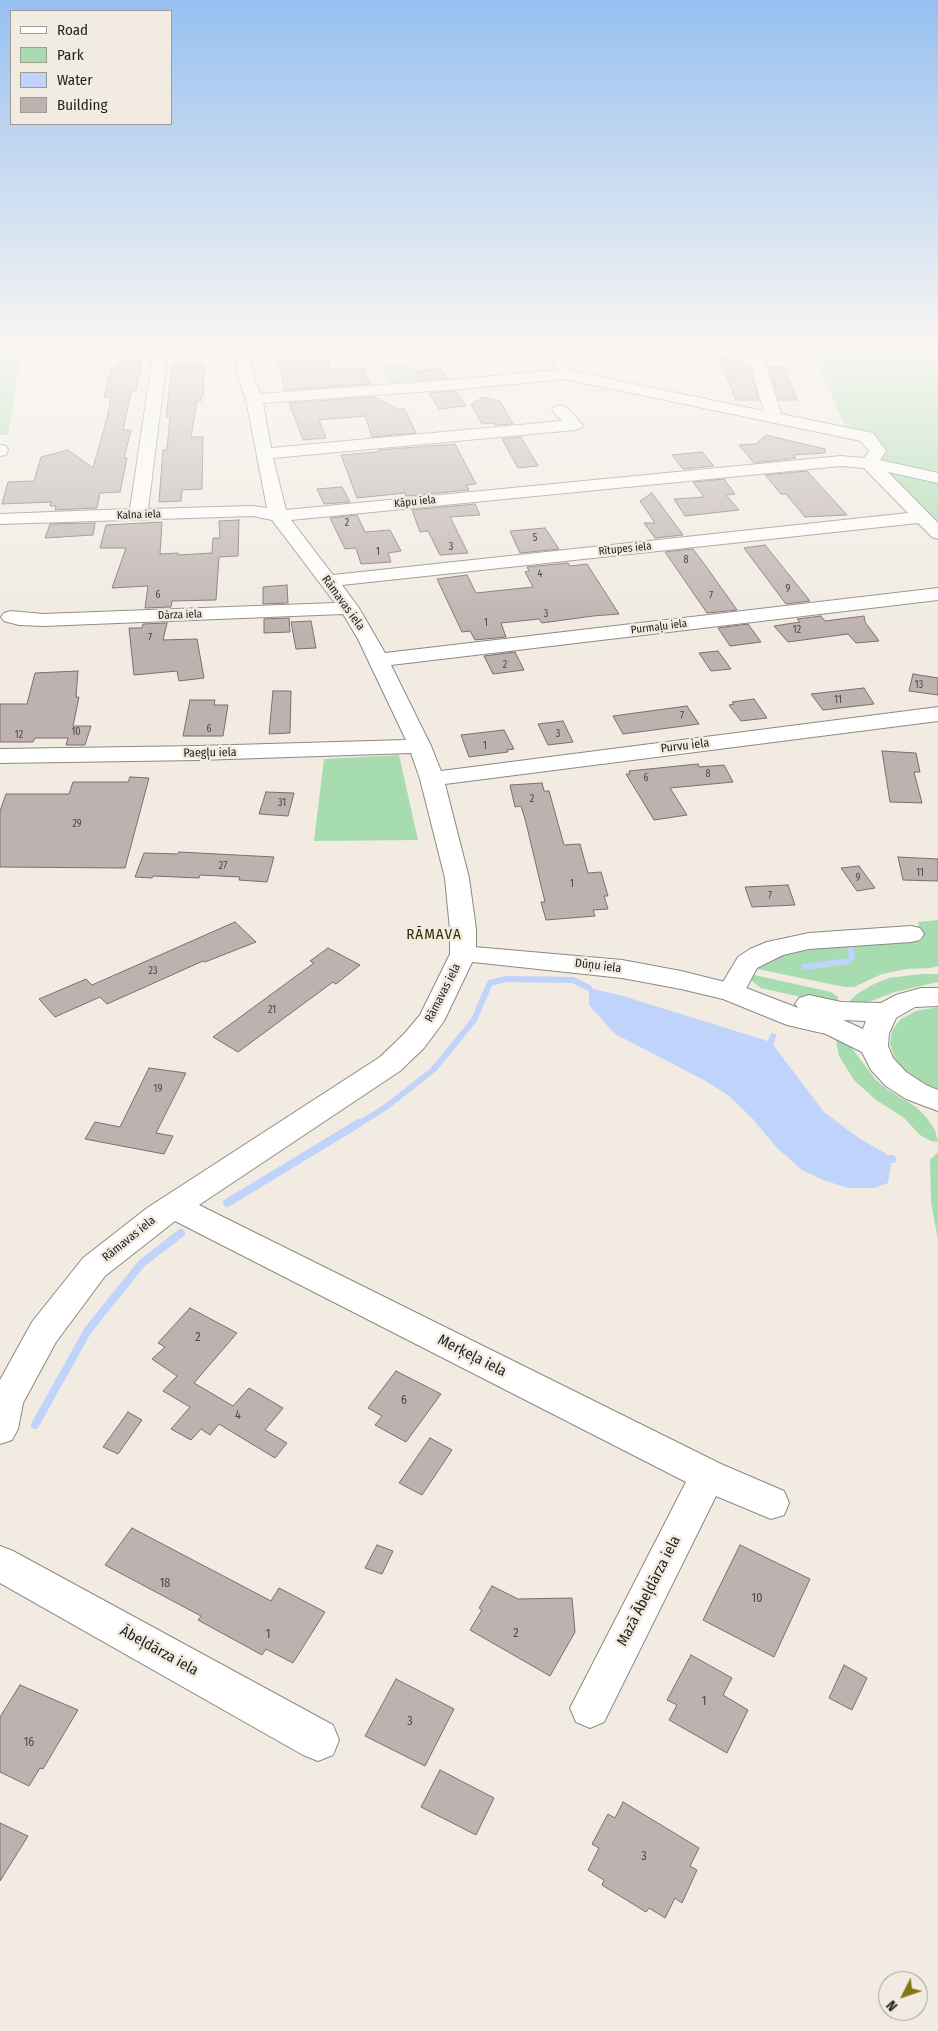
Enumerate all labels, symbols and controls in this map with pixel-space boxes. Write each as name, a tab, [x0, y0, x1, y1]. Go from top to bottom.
legend	[10, 10, 172, 125]
text: Road	[57, 21, 88, 39]
text: Park	[57, 46, 84, 64]
text: Water	[57, 71, 92, 89]
text: Building	[57, 96, 108, 114]
street label: Kāpu iela	[394, 493, 436, 511]
street label: Kalna iela	[117, 508, 161, 522]
house number: 2	[345, 517, 349, 529]
house number: 5	[533, 532, 537, 544]
street label: Rītupes iela	[598, 540, 652, 558]
house number: 3	[449, 541, 453, 553]
house number: 1	[376, 546, 380, 558]
house number: 8	[684, 554, 688, 566]
house number: 4	[538, 568, 542, 580]
street label: Rāmavas iela	[318, 573, 368, 633]
house number: 9	[786, 583, 790, 595]
house number: 6	[156, 589, 160, 601]
house number: 7	[709, 590, 713, 602]
street label: Dārza iela	[158, 608, 202, 622]
house number: 3	[544, 608, 548, 620]
house number: 1	[484, 617, 488, 629]
street label: Purmaļu iela	[630, 617, 688, 637]
house number: 12	[793, 624, 801, 636]
house number: 7	[148, 632, 152, 644]
house number: 2	[503, 659, 507, 671]
house number: 13	[915, 679, 923, 691]
house number: 11	[834, 694, 842, 706]
house number: 7	[680, 710, 684, 722]
house number: 6	[207, 723, 211, 735]
house number: 10	[71, 726, 81, 738]
house number: 3	[556, 728, 560, 740]
house number: 12	[15, 729, 23, 741]
street label: Purvu iela	[660, 736, 710, 756]
house number: 1	[483, 740, 487, 752]
street label: Paegļu iela	[183, 745, 237, 761]
house number: 8	[706, 768, 710, 780]
house number: 6	[644, 772, 648, 784]
house number: 2	[530, 793, 534, 805]
house number: 31	[278, 797, 286, 809]
house number: 29	[72, 818, 82, 830]
house number: 27	[219, 860, 227, 872]
house number: 11	[916, 867, 924, 879]
house number: 9	[856, 872, 860, 884]
house number: 1	[570, 878, 574, 890]
house number: 7	[768, 890, 772, 902]
district label: RĀMAVA	[405, 926, 463, 944]
street label: Dūņu iela	[574, 956, 622, 976]
street label: Rāmavas iela	[422, 961, 464, 1025]
house number: 23	[149, 965, 157, 977]
house number: 21	[268, 1004, 276, 1016]
house number: 19	[154, 1083, 162, 1095]
street label: Rāmavas iela	[100, 1213, 158, 1265]
house number: 2	[195, 1331, 201, 1345]
street label: Merķeļa iela	[435, 1331, 509, 1381]
house number: 6	[401, 1394, 407, 1408]
house number: 4	[235, 1409, 241, 1423]
street label: Mazā Ābeļdārza iela	[613, 1533, 685, 1649]
house number: 18	[160, 1577, 170, 1591]
house number: 10	[752, 1592, 762, 1606]
street label: Ābeļdārza iela	[117, 1622, 201, 1680]
house number: 2	[513, 1627, 519, 1641]
house number: 1	[266, 1628, 270, 1642]
house number: 1	[702, 1695, 706, 1709]
house number: 3	[407, 1715, 413, 1729]
house number: 16	[24, 1736, 34, 1750]
house number: 3	[641, 1850, 647, 1864]
north arrow	[878, 1971, 928, 2021]
text: N	[883, 1997, 901, 2014]

